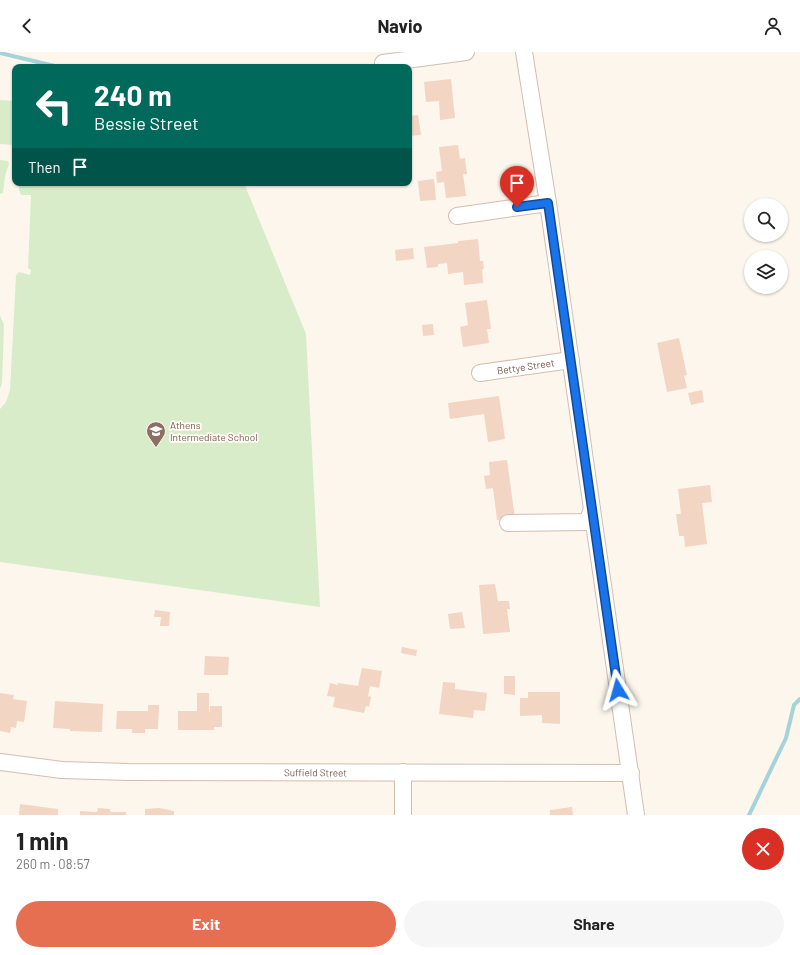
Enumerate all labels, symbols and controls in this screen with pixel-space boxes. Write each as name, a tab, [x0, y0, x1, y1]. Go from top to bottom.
icon: back	[16, 15, 38, 37]
text: Navio	[377, 15, 423, 37]
icon: person	[762, 15, 784, 37]
text: 240 m	[94, 78, 172, 112]
icon: left	[28, 80, 80, 132]
text: Bessie Street	[94, 112, 199, 134]
icon: arrive	[69, 156, 91, 178]
text: Then	[28, 158, 61, 176]
pin	[500, 166, 534, 207]
icon: arrive	[506, 172, 528, 194]
map controls	[744, 198, 788, 294]
button: search	[744, 198, 788, 242]
button: layers	[744, 250, 788, 294]
street label: Bettye Street	[496, 356, 555, 377]
place label: Athens Intermediate School	[170, 419, 257, 443]
school or university icon: Athens Intermediate School	[145, 420, 167, 448]
position arrow	[597, 669, 639, 711]
street label: Suffield Street	[284, 766, 347, 778]
text: 1 min	[16, 826, 69, 855]
button: close	[742, 828, 784, 870]
text: 260 m · 08:57	[16, 856, 90, 872]
button: Exit	[16, 901, 396, 947]
button: Share	[404, 901, 784, 947]

